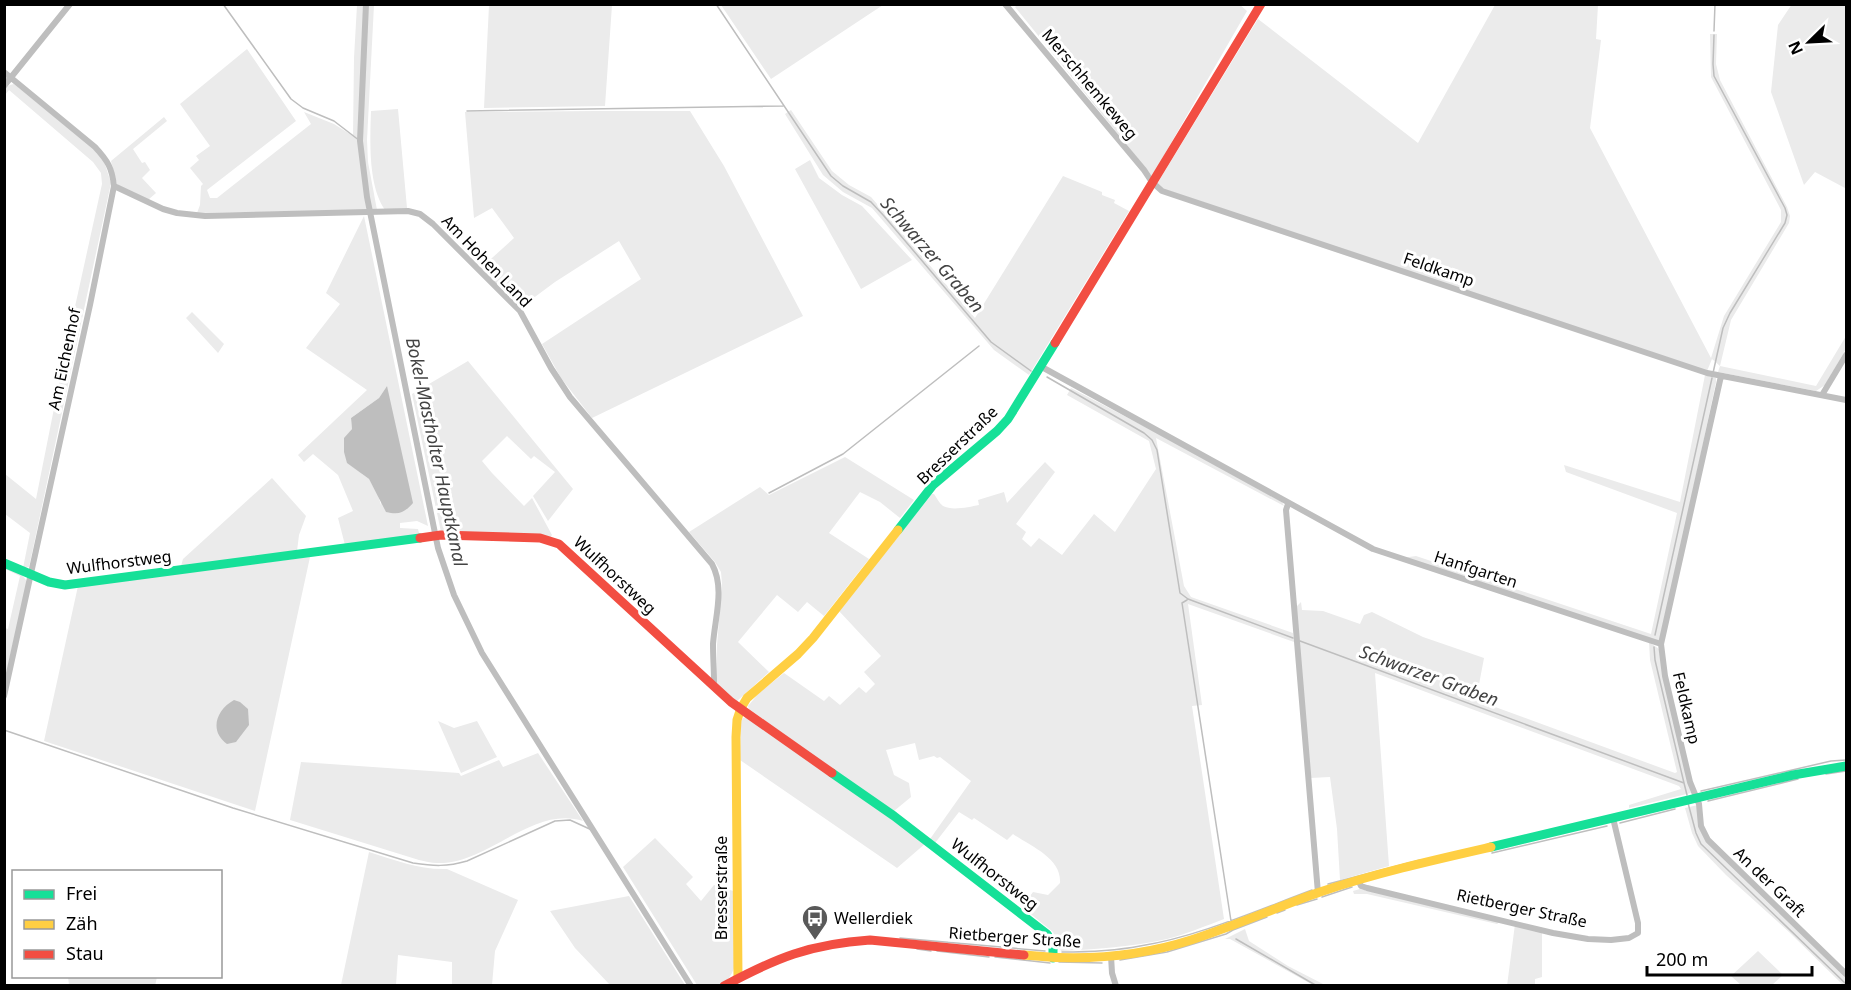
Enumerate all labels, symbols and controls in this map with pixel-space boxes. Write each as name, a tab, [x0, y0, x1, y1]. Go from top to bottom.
north arrow	[1779, 12, 1839, 72]
street label: Merschhemkeweg	[1037, 24, 1143, 144]
text: N	[1783, 38, 1808, 59]
water label: Schwarzer Graben	[876, 191, 990, 317]
street label: Am Hohen Land	[437, 210, 537, 312]
street label: Feldkamp	[1401, 247, 1477, 291]
street label: Am Eichenhof	[42, 304, 86, 412]
water label: Bokel-Mastholter Hauptkanal	[401, 335, 473, 569]
street label: Bresserstraße	[912, 401, 1002, 489]
street label: Wulfhorstweg	[569, 531, 661, 619]
street label: Wulfhorstweg	[65, 545, 173, 579]
street label: Hanfgarten	[1432, 545, 1520, 593]
water label: Schwarzer Graben	[1357, 639, 1502, 711]
street label: Feldkamp	[1668, 670, 1706, 746]
street label: Wulfhorstweg	[947, 833, 1043, 915]
street label: Bresserstraße	[710, 836, 732, 940]
street label: An der Graft	[1729, 842, 1811, 922]
legend	[12, 870, 222, 978]
text: Frei	[66, 881, 97, 905]
street label: Rietberger Straße	[1455, 883, 1589, 933]
bus stop icon: Wellerdiek	[800, 903, 830, 941]
place label: Wellerdiek	[834, 907, 913, 929]
text: Zäh	[66, 911, 98, 935]
street label: Rietberger Straße	[948, 921, 1082, 953]
scale bar	[1647, 939, 1812, 977]
text: Stau	[66, 941, 104, 965]
text: 200 m	[1656, 947, 1708, 971]

